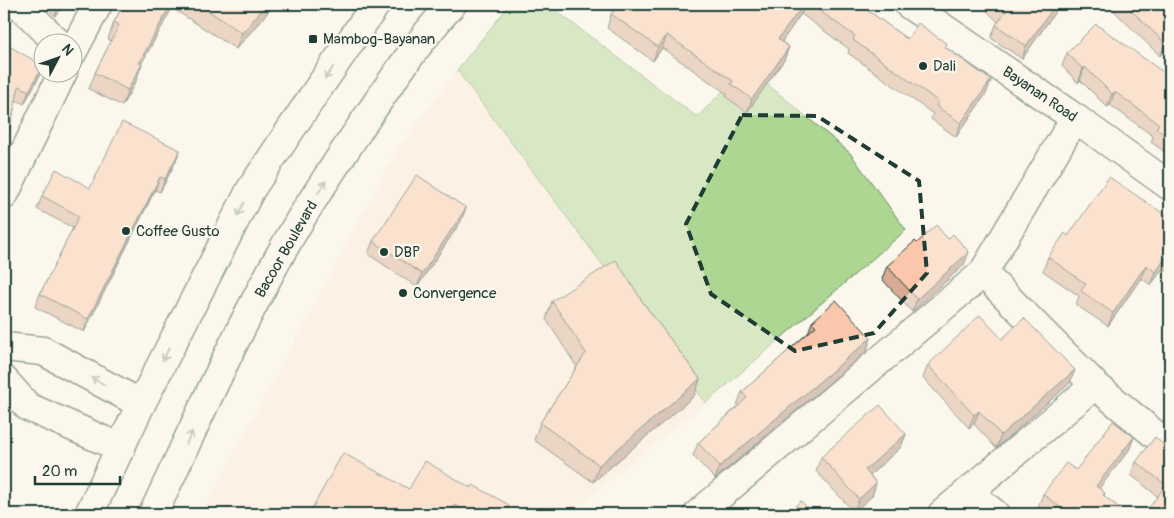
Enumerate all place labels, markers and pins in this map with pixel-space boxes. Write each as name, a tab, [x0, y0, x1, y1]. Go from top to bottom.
place label: Mambog-Bayanan	[323, 30, 435, 49]
marker: Mambog-Bayanan	[307, 33, 319, 45]
place label: Dali	[933, 57, 956, 76]
marker: Dali	[917, 60, 929, 72]
place label: Coffee Gusto	[136, 222, 219, 241]
marker: Coffee Gusto	[120, 225, 132, 237]
place label: DBP	[394, 243, 420, 262]
marker: DBP	[378, 246, 390, 258]
place label: Convergence	[413, 284, 497, 303]
marker: Convergence	[397, 287, 409, 299]

